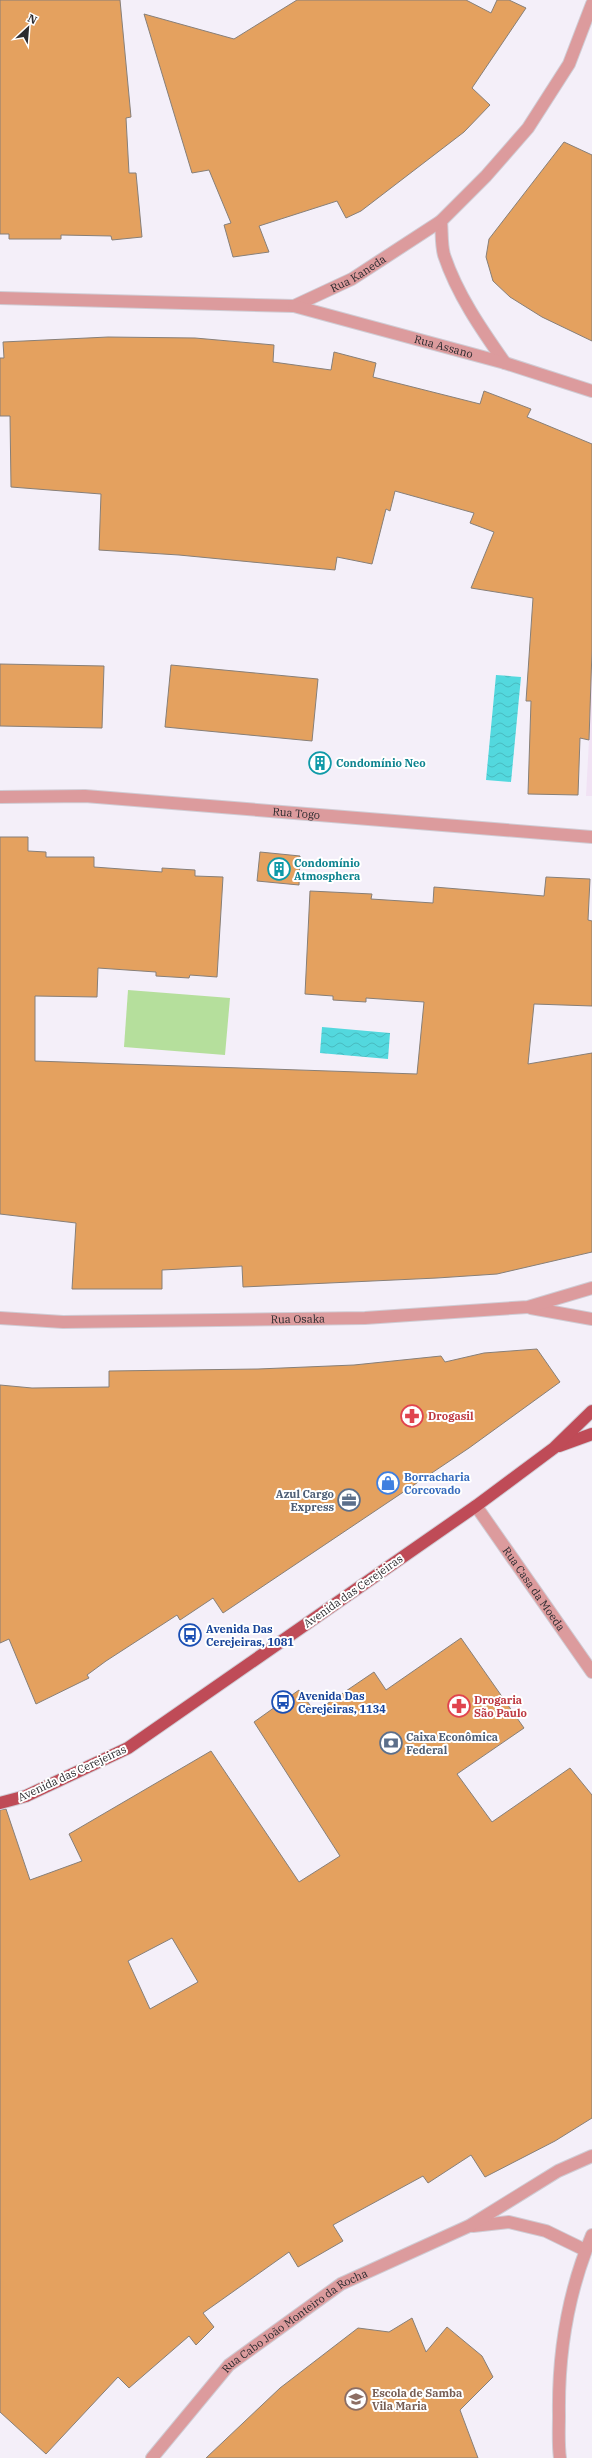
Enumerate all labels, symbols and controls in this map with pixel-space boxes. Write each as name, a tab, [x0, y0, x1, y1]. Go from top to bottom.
north arrow	[8, 8, 48, 48]
text: N	[25, 11, 40, 27]
street label: Rua Kaneda	[328, 252, 388, 295]
street label: Rua Assano	[413, 332, 475, 361]
building icon: Condomínio Neo	[307, 750, 333, 776]
place label: Condomínio Neo	[336, 756, 426, 770]
street label: Rua Togo	[272, 804, 321, 822]
building icon: Condomínio Atmosphera	[266, 856, 292, 882]
place label: Condomínio Atmosphera	[294, 856, 360, 883]
street label: Rua Osaka	[271, 1312, 325, 1326]
pharmacy icon: Drogasil	[399, 1403, 425, 1429]
place label: Drogasil	[428, 1409, 474, 1423]
shop icon: Borracharia Corcovado	[375, 1470, 401, 1496]
place label: Borracharia Corcovado	[404, 1470, 470, 1497]
place label: Azul Cargo Express	[276, 1487, 334, 1514]
office icon: Azul Cargo Express	[336, 1487, 362, 1513]
street label: Rua Casa da Moeda	[500, 1544, 568, 1634]
street label: Avenida das Cerejeiras	[301, 1551, 405, 1631]
bus stop icon: Avenida Das Cerejeiras, 1081	[177, 1622, 203, 1648]
place label: Avenida Das Cerejeiras, 1081	[206, 1622, 294, 1649]
bus stop icon: Avenida Das Cerejeiras, 1134	[270, 1689, 296, 1715]
place label: Avenida Das Cerejeiras, 1134	[298, 1689, 386, 1716]
pharmacy icon: Drogaria São Paulo	[446, 1693, 472, 1719]
place label: Drogaria São Paulo	[474, 1693, 527, 1720]
bank icon: Caixa Econômica Federal	[378, 1730, 404, 1756]
place label: Caixa Econômica Federal	[406, 1730, 498, 1757]
street label: Avenida das Cerejeiras	[16, 1742, 128, 1804]
street label: Rua Cabo João Monteiro da Rocha	[219, 2266, 370, 2376]
school or university icon: Escola de Samba Vila Maria	[343, 2386, 369, 2412]
place label: Escola de Samba Vila Maria	[372, 2386, 462, 2413]

